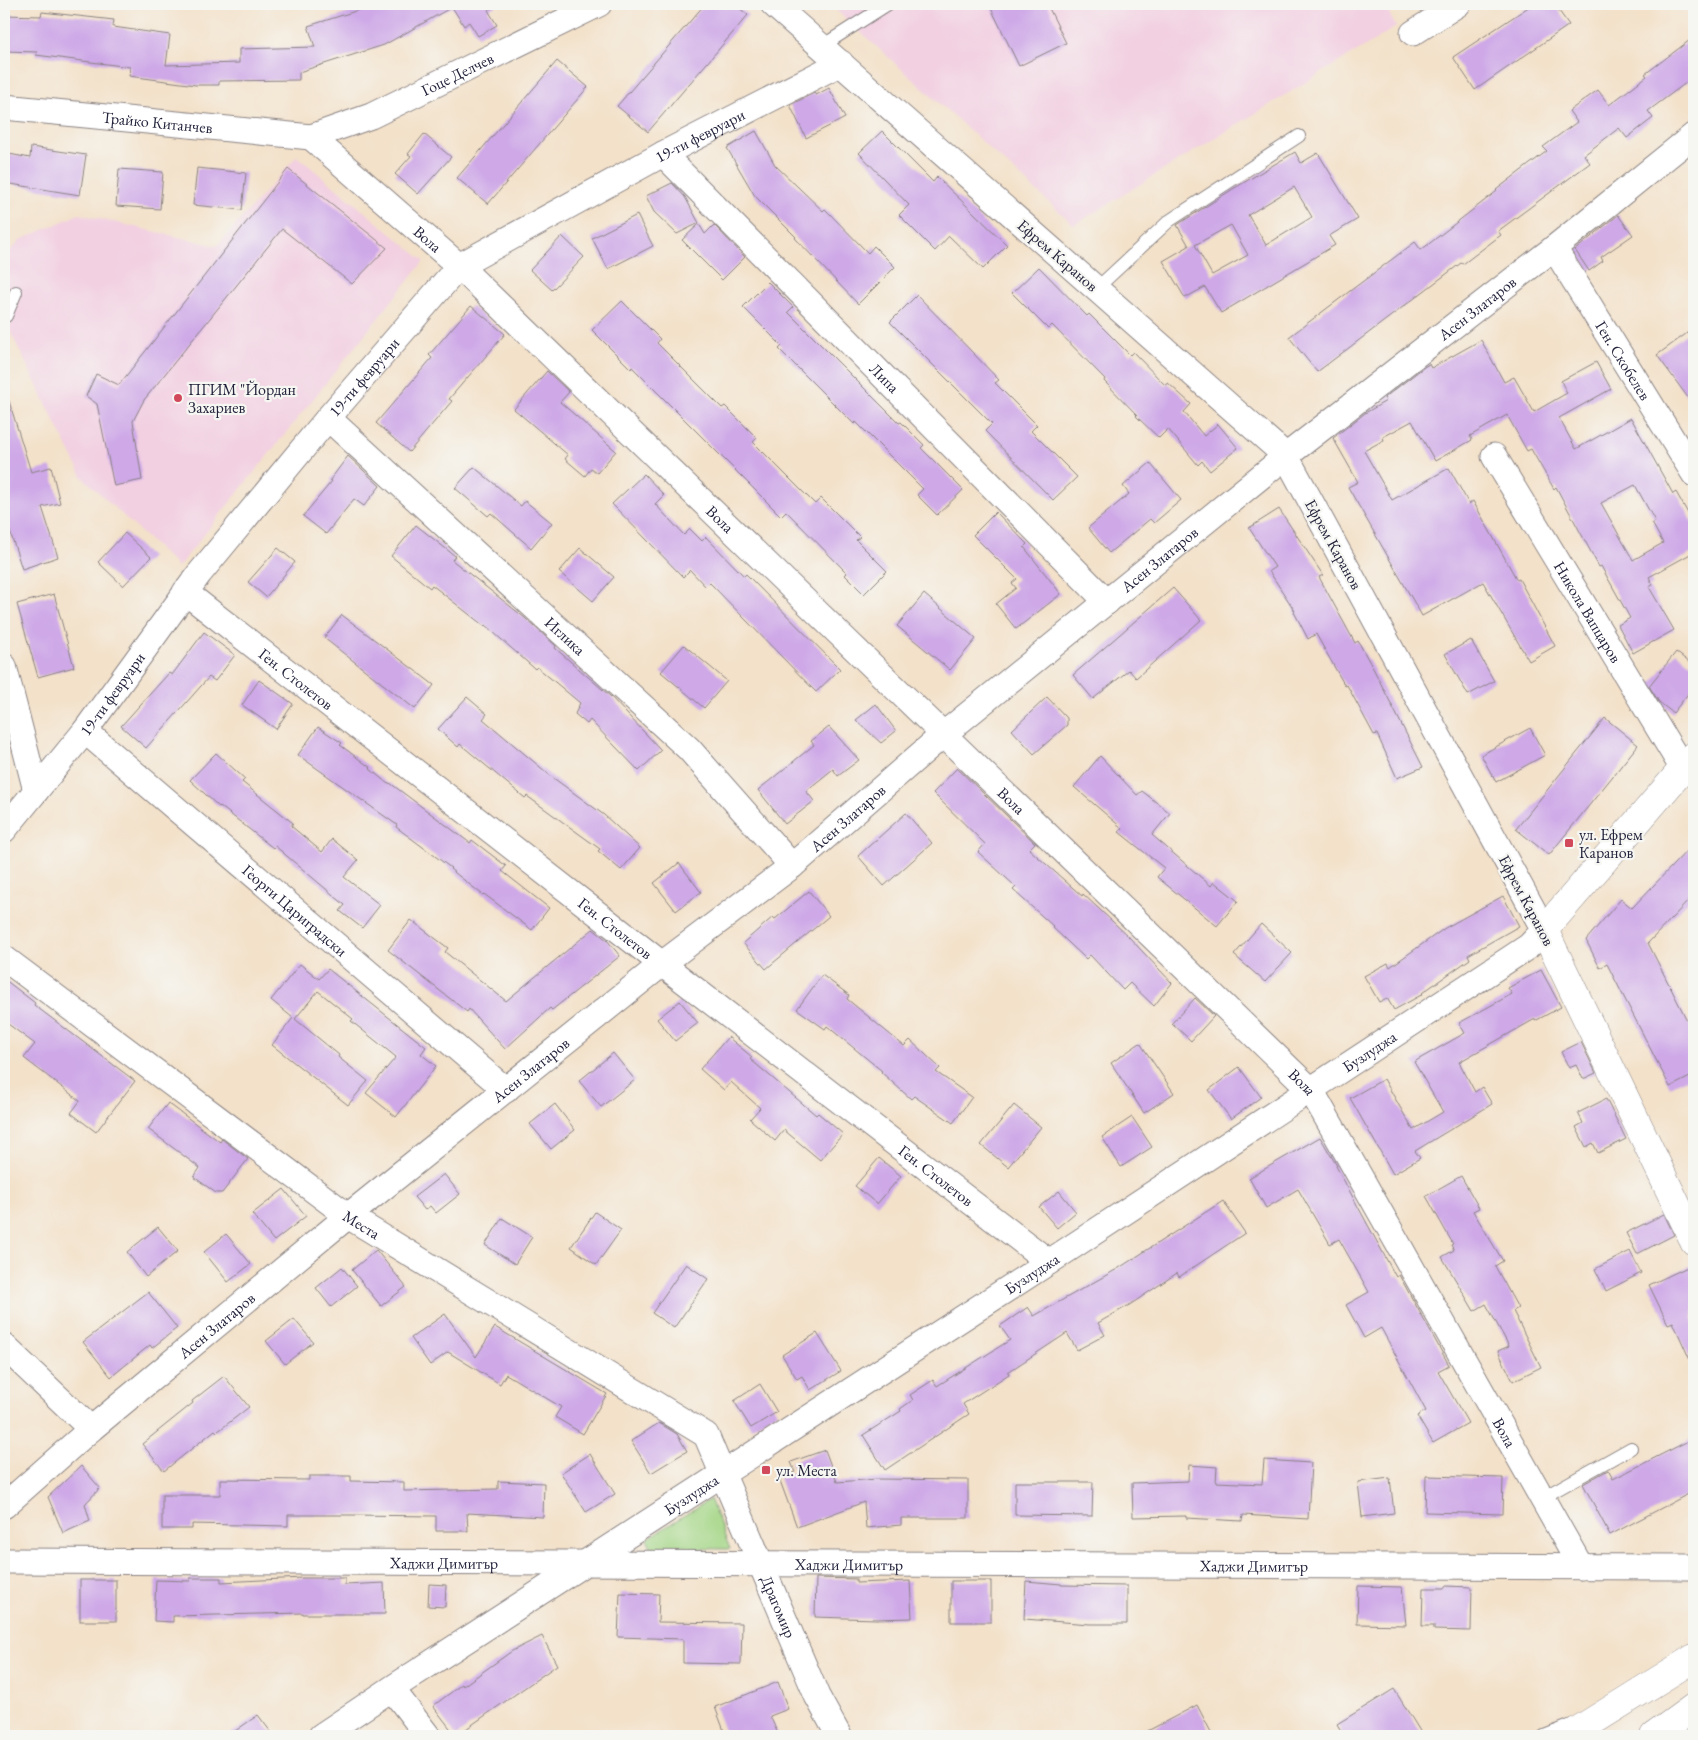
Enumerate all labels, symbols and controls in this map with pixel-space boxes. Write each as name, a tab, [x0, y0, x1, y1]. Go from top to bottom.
street label: Гоце Делчев	[418, 47, 497, 101]
street label: 19-ти февруари	[651, 104, 749, 167]
street label: Трайко Китанчев	[101, 107, 214, 138]
street label: Ефрем Каранов	[1013, 215, 1102, 296]
street label: Вола	[409, 221, 447, 258]
street label: Асен Златаров	[1433, 271, 1521, 346]
street label: Ген. Скобелев	[1591, 317, 1656, 404]
street label: 19-ти февруари	[324, 332, 404, 421]
street label: Липа	[865, 359, 904, 398]
place label: ПГИМ "Йордан Захариев	[188, 379, 296, 418]
marker: ПГИМ "Йордан Захариев	[172, 392, 184, 404]
street label: Ефрем Каранов	[1300, 495, 1367, 593]
street label: Вола	[702, 501, 739, 538]
street label: Асен Златаров	[1116, 522, 1202, 598]
street label: Никола Вапцаров	[1549, 557, 1626, 667]
street label: Иглика	[540, 612, 590, 660]
street label: Ген. Столетов	[254, 643, 338, 715]
street label: 19-ти февруари	[75, 648, 150, 740]
street label: Асен Златаров	[805, 779, 890, 857]
street label: Вола	[993, 782, 1030, 819]
place label: ул. Ефрем Каранов	[1579, 824, 1643, 863]
marker: ул. Ефрем Каранов	[1563, 837, 1575, 849]
street label: Ефрем Каранов	[1494, 851, 1559, 950]
street label: Георги Цариградски	[238, 860, 352, 962]
street label: Ген. Столетов	[574, 893, 657, 964]
street label: Бузлуджа	[1338, 1026, 1401, 1077]
street label: Асен Златаров	[487, 1032, 574, 1108]
street label: Вола	[1284, 1064, 1322, 1099]
street label: Ген. Столетов	[894, 1140, 978, 1211]
street label: Места	[339, 1205, 384, 1244]
street label: Бузлуджа	[1001, 1248, 1064, 1299]
street label: Асен Златаров	[173, 1287, 259, 1364]
street label: Вола	[1488, 1414, 1521, 1452]
place label: ул. Места	[776, 1460, 837, 1481]
marker: ул. Места	[760, 1464, 772, 1476]
street label: Бузлуджа	[660, 1469, 723, 1520]
street label: Хаджи Димитър	[389, 1552, 498, 1574]
street label: Хаджи Димитър	[794, 1554, 903, 1575]
street label: Хаджи Димитър	[1199, 1555, 1308, 1577]
street label: Драгомир	[756, 1572, 801, 1641]

